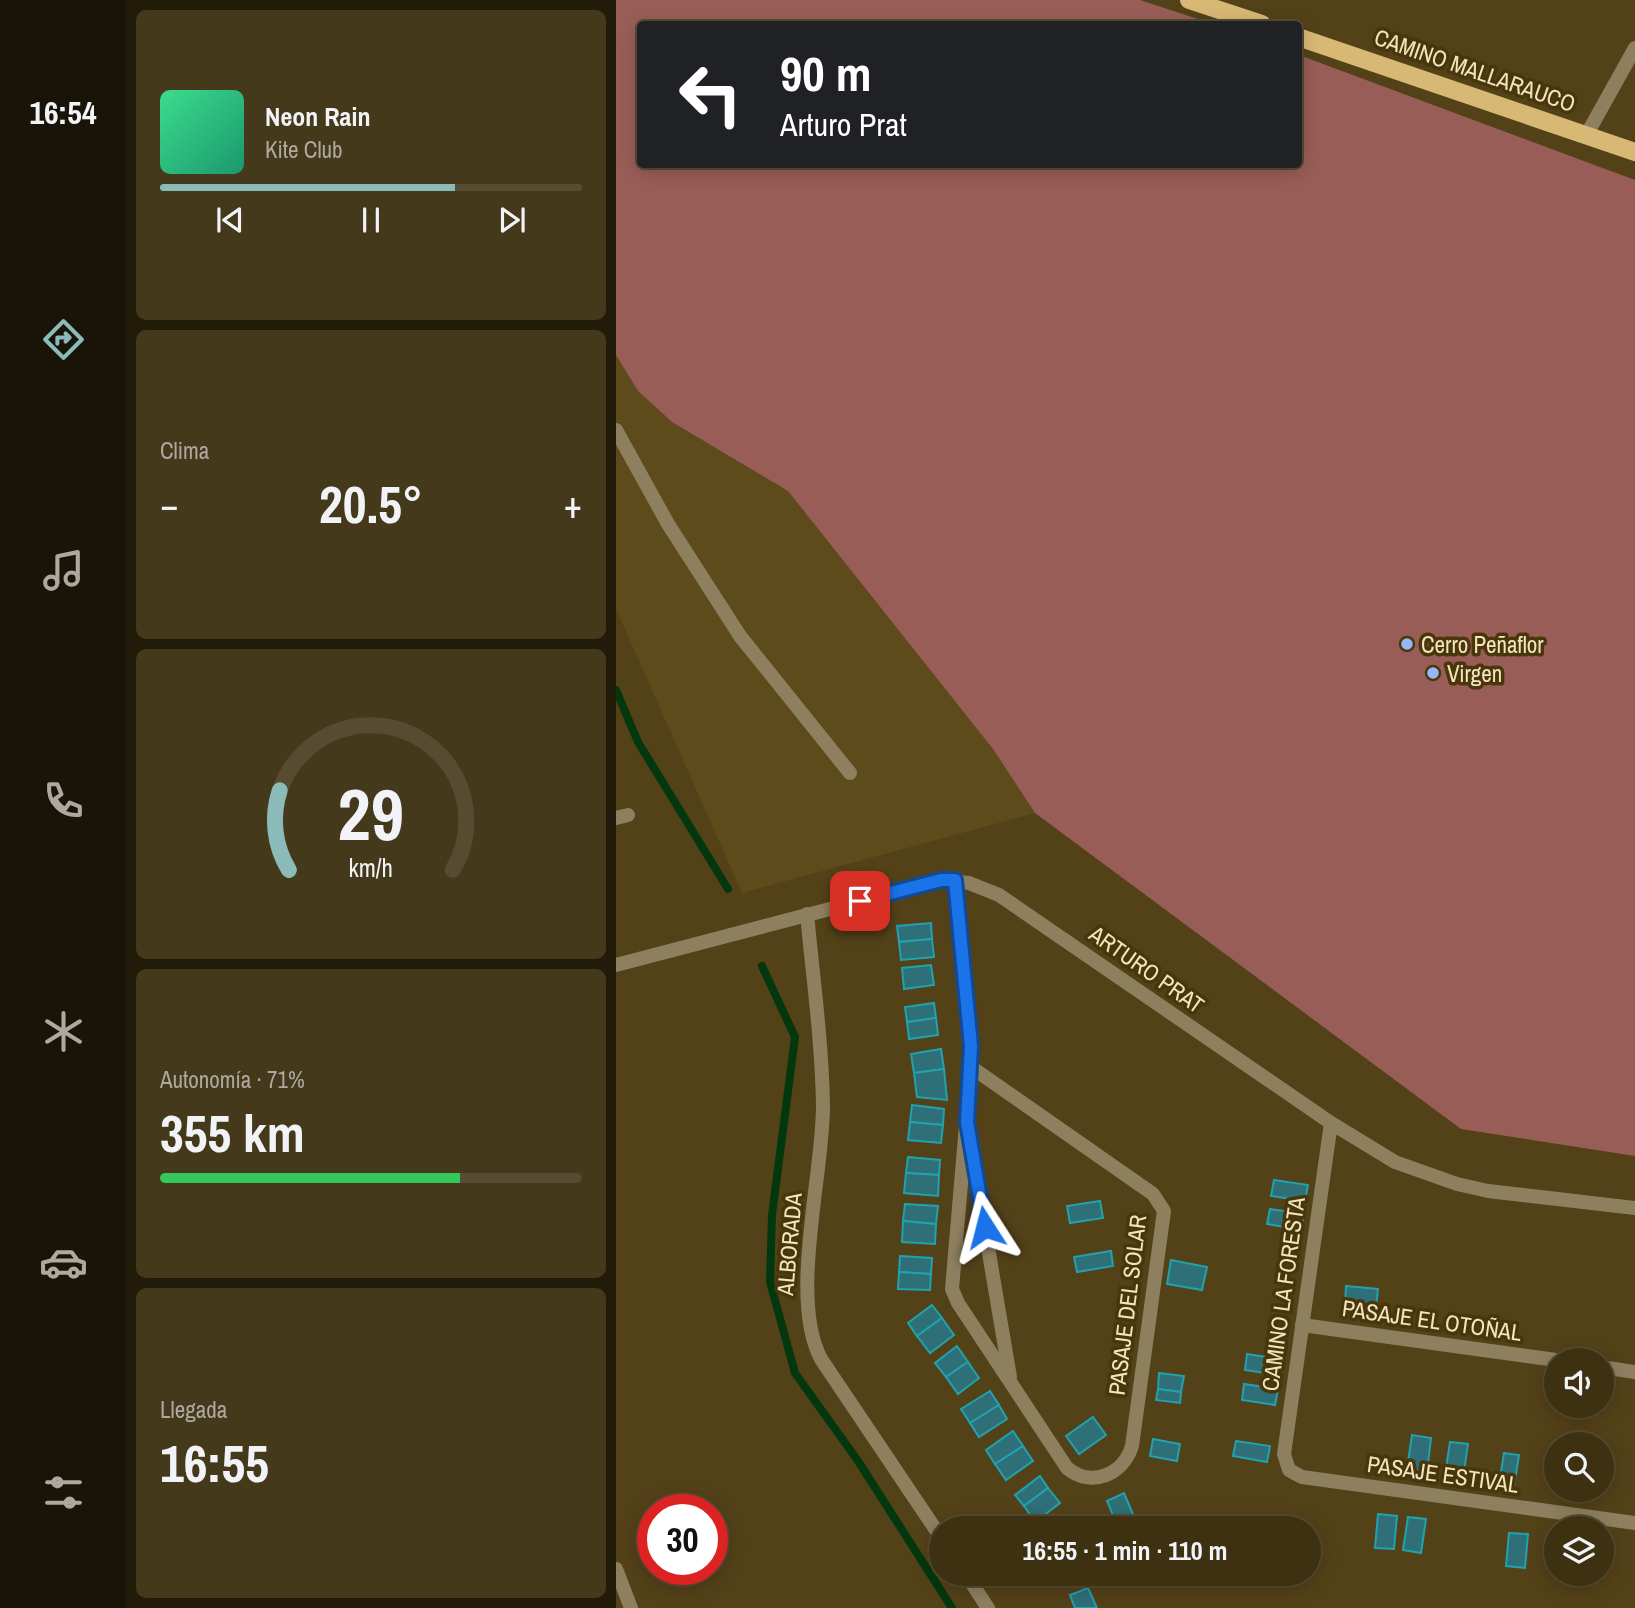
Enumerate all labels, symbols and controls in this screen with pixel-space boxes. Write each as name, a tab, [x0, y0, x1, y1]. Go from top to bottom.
street label: CAMINO MALLARAUCO	[1370, 21, 1580, 119]
text: 90 m	[780, 40, 872, 106]
icon: left	[665, 49, 756, 140]
text: 16:54	[29, 91, 97, 134]
text: Neon Rain	[265, 99, 370, 134]
text: Arturo Prat	[780, 103, 907, 146]
text: Kite Club	[265, 134, 343, 165]
icon: previous	[211, 201, 249, 239]
icon: pause	[352, 201, 390, 239]
icon: next	[493, 201, 531, 239]
icon: directions	[39, 315, 88, 364]
text: Clima	[160, 435, 209, 466]
text: 20.5°	[319, 469, 423, 539]
text: −	[160, 479, 178, 530]
text: +	[564, 479, 582, 530]
icon: music	[39, 546, 88, 595]
place label: Cerro Peñaflor	[1421, 629, 1544, 660]
marker: Cerro Peñaflor	[1399, 636, 1415, 652]
place label: Virgen	[1447, 658, 1502, 689]
marker: Virgen	[1425, 665, 1441, 681]
text: 29	[338, 765, 404, 863]
icon: phone	[39, 776, 88, 825]
text: km/h	[349, 851, 393, 885]
pin	[830, 871, 890, 931]
icon: arrive	[841, 882, 879, 920]
street label: ARTURO PRAT	[1083, 917, 1211, 1020]
icon: climate	[39, 1007, 88, 1056]
text: Autonomía · 71%	[160, 1064, 305, 1095]
text: 355 km	[160, 1098, 305, 1168]
position arrow	[948, 1190, 1022, 1264]
street label: ALBORADA	[769, 1191, 809, 1298]
street label: CAMINO LA FORESTA	[1254, 1195, 1312, 1393]
street label: PASAJE DEL SOLAR	[1101, 1213, 1153, 1397]
icon: car	[39, 1238, 88, 1287]
street label: PASAJE EL OTOÑAL	[1340, 1292, 1524, 1348]
map controls	[1544, 1348, 1614, 1586]
button: sound	[1544, 1348, 1614, 1418]
text: Llegada	[160, 1394, 227, 1425]
text: 16:55	[160, 1428, 269, 1498]
button: search	[1544, 1432, 1614, 1502]
street label: PASAJE ESTIVAL	[1365, 1448, 1521, 1500]
icon: filters	[39, 1468, 88, 1517]
speed limit sign: 30	[637, 1494, 728, 1585]
button: layers	[1544, 1516, 1614, 1586]
text: 16:55 · 1 min · 110 m	[1022, 1533, 1228, 1568]

